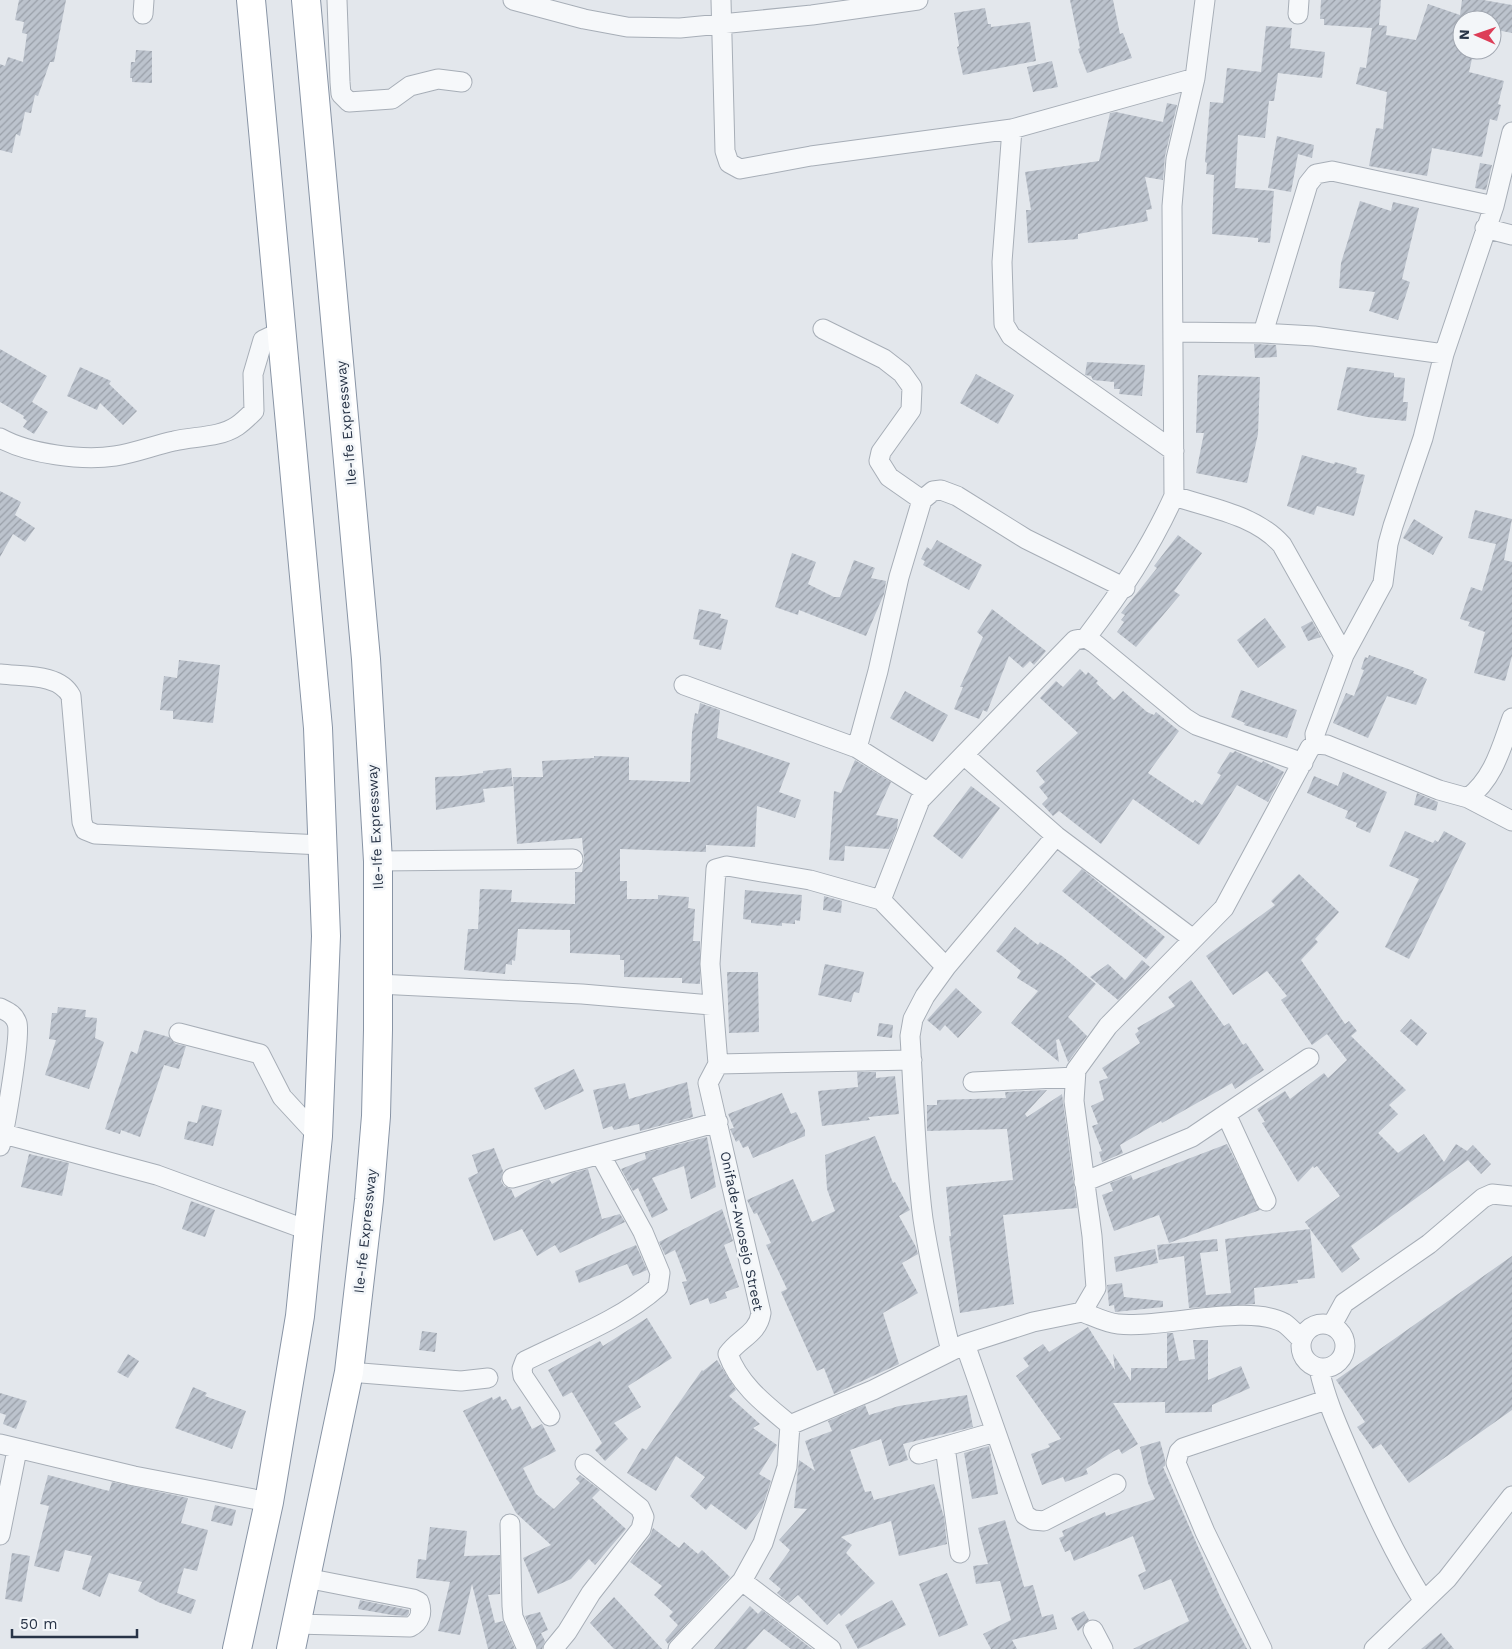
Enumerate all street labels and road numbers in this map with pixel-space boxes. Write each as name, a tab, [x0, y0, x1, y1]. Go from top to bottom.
street label: Ile-Ife Expressway	[333, 359, 359, 486]
street label: Ile-Ife Expressway	[364, 763, 386, 890]
street label: Onifade-Awosejo Street	[717, 1150, 767, 1312]
street label: Ile-Ife Expressway	[350, 1167, 380, 1294]

